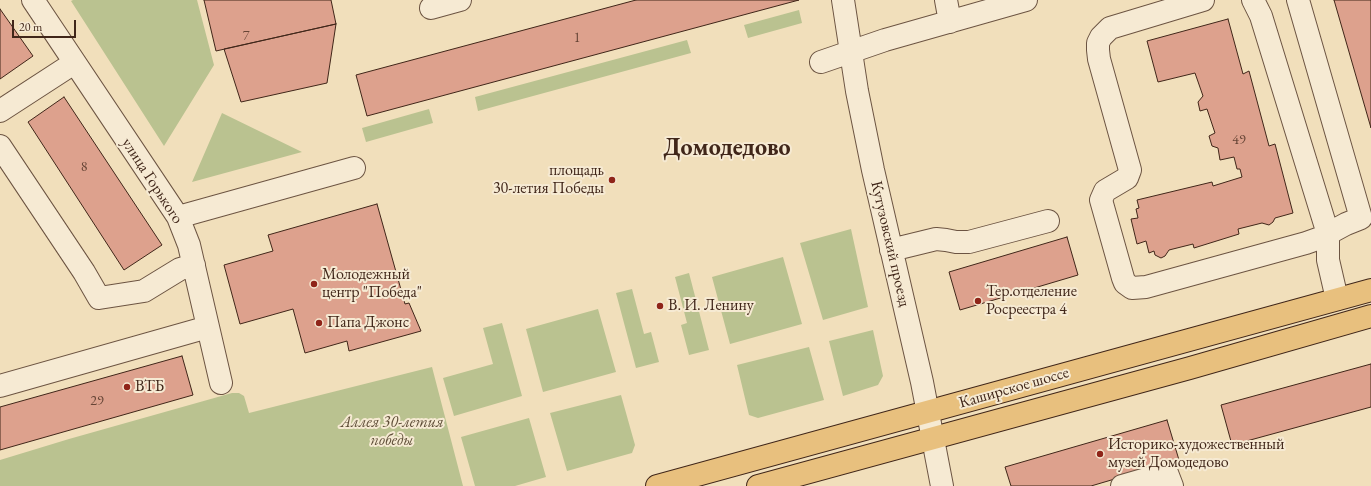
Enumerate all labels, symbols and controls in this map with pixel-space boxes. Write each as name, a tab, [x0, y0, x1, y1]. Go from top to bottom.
scale bar	[14, 12, 78, 38]
text: 20 m	[19, 19, 42, 35]
house number: 7	[243, 28, 249, 44]
house number: 1	[574, 30, 580, 46]
house number: 49	[1232, 132, 1246, 148]
street label: улица Горького	[117, 134, 187, 228]
district label: Домодедово	[663, 134, 791, 162]
house number: 8	[81, 159, 87, 175]
place label: площадь 30-летия Победы	[493, 161, 604, 199]
marker: площадь 30-летия Победы	[607, 175, 617, 185]
street label: Кутузовский проезд	[866, 179, 914, 309]
place label: Молодежный центр "Победа"	[322, 265, 422, 303]
marker: Молодежный центр "Победа"	[309, 279, 319, 289]
place label: Тер.отделение Росреестра 4	[986, 282, 1077, 320]
place label: В. И. Ленину	[668, 296, 754, 316]
marker: Тер.отделение Росреестра 4	[973, 296, 983, 306]
marker: В. И. Ленину	[655, 301, 665, 311]
place label: Папа Джонс	[327, 313, 409, 333]
marker: Папа Джонс	[314, 318, 324, 328]
street label: Каширское шоссе	[957, 363, 1071, 413]
place label: ВТБ	[135, 377, 164, 397]
marker: ВТБ	[122, 382, 132, 392]
house number: 29	[90, 393, 104, 409]
park label: Аллея 30-летия победы	[340, 413, 444, 451]
place label: Историко-художественный музей Домодедово	[1108, 435, 1284, 473]
marker: Историко-художественный музей Домодедово	[1095, 449, 1105, 459]

